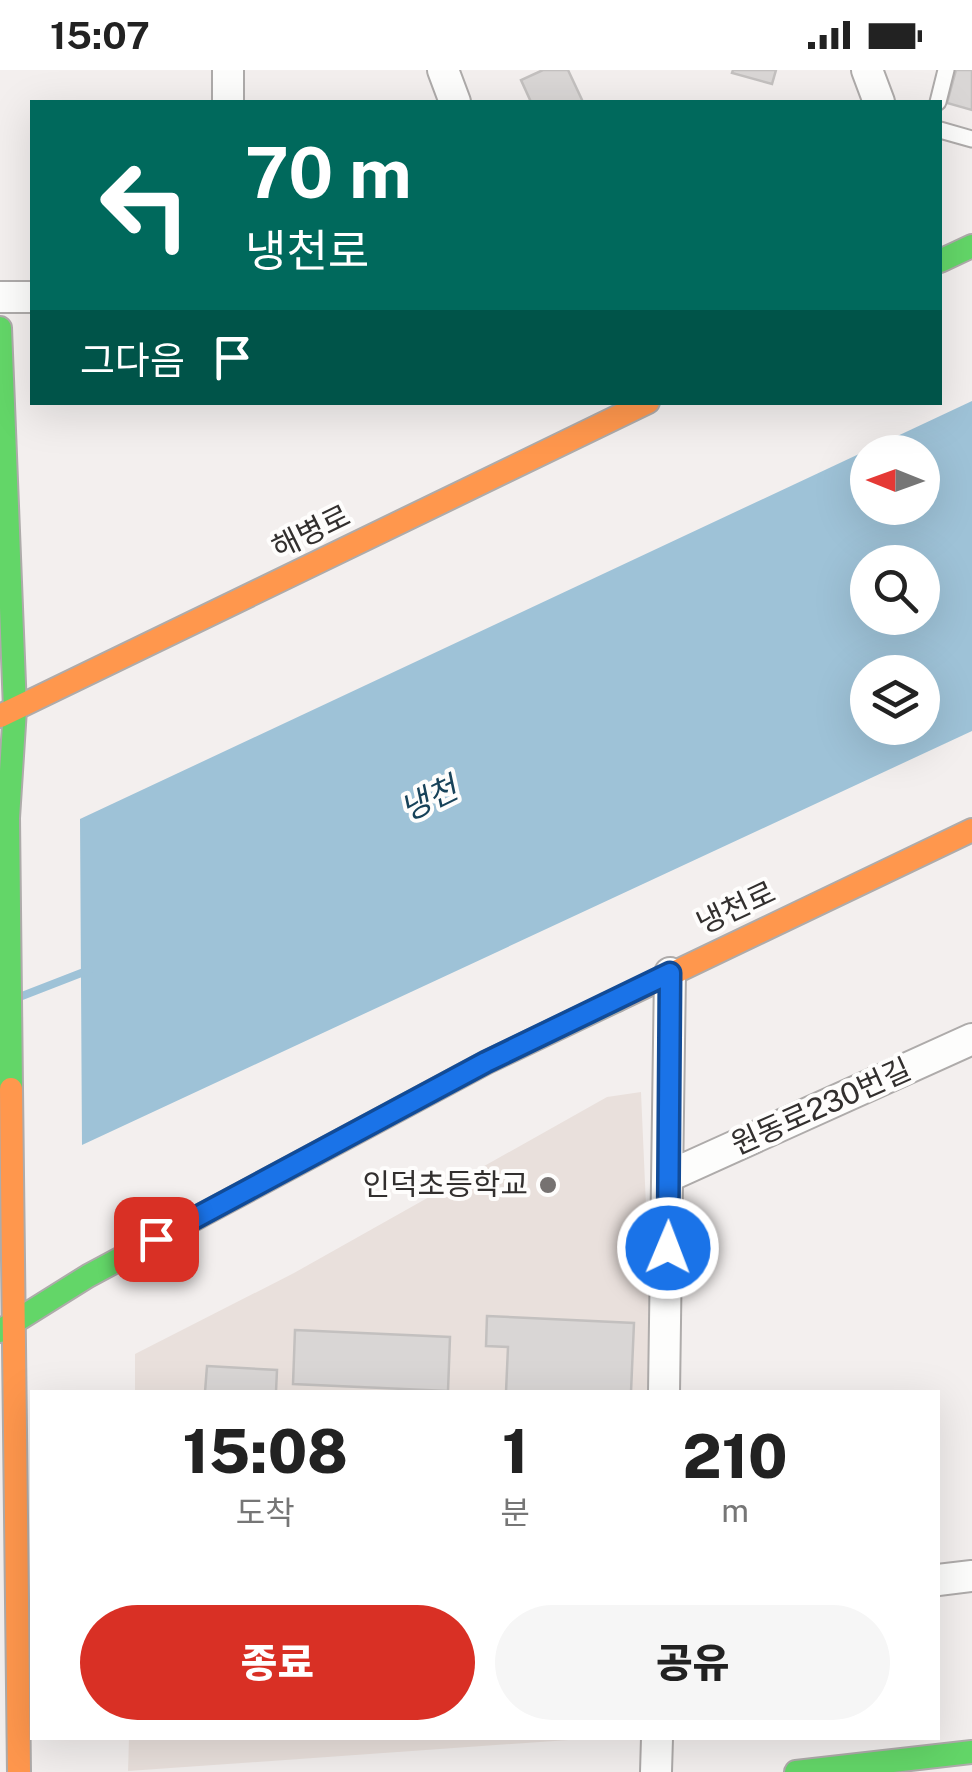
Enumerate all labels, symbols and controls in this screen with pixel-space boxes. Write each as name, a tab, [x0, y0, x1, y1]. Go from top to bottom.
text: 15:07	[50, 13, 150, 58]
text: 70 m	[245, 131, 412, 214]
icon: left	[80, 140, 210, 270]
text: 냉천로	[245, 224, 369, 277]
icon: arrive	[205, 330, 260, 385]
text: 그다음	[80, 338, 185, 383]
north arrow	[850, 435, 940, 525]
map controls	[850, 435, 940, 745]
street label: 해병로	[265, 497, 356, 565]
button: search	[850, 545, 940, 635]
button: layers	[850, 655, 940, 745]
water label: 냉천	[394, 767, 467, 828]
street label: 냉천로	[690, 873, 781, 941]
street label: 원동로230번길	[725, 1050, 916, 1162]
place label: 인덕초등학교	[362, 1166, 528, 1202]
marker: 인덕초등학교	[537, 1174, 559, 1196]
position arrow	[616, 1196, 720, 1300]
pin	[114, 1197, 199, 1282]
icon: arrive	[129, 1212, 184, 1267]
text: 15:08	[183, 1416, 348, 1487]
text: 1	[502, 1416, 528, 1487]
text: 210	[682, 1421, 787, 1492]
text: m	[721, 1492, 749, 1529]
text: 도착	[236, 1494, 295, 1531]
text: 분	[501, 1494, 530, 1531]
button: 종료	[80, 1605, 475, 1720]
button: 공유	[495, 1605, 890, 1720]

